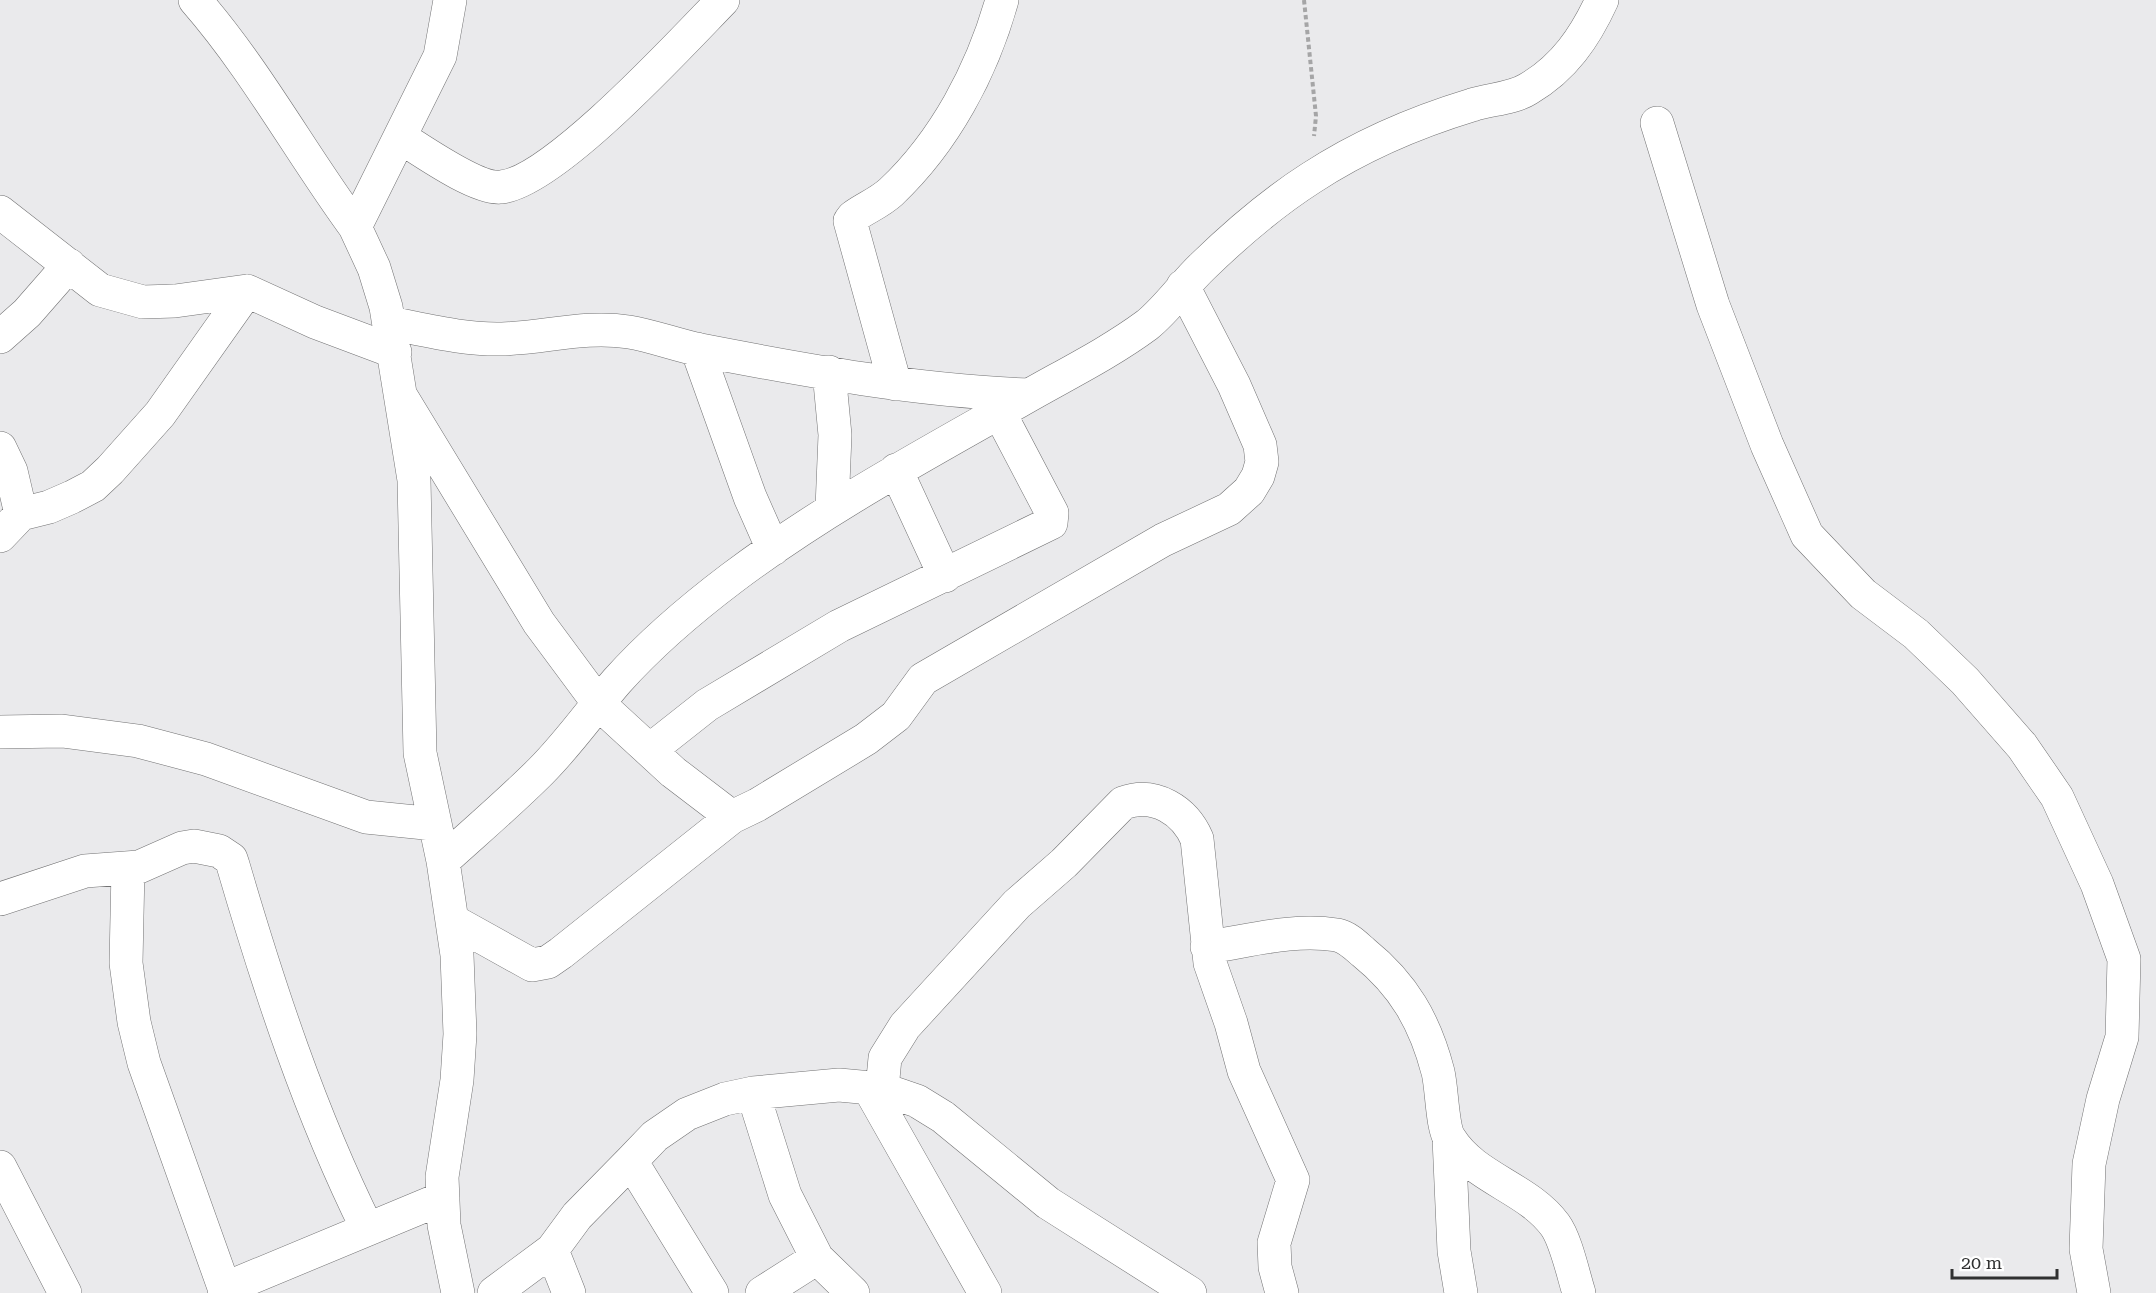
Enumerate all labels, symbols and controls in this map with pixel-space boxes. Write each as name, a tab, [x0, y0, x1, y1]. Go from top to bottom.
scale bar	[1952, 1242, 2057, 1280]
text: 20 m	[1961, 1252, 2002, 1273]

